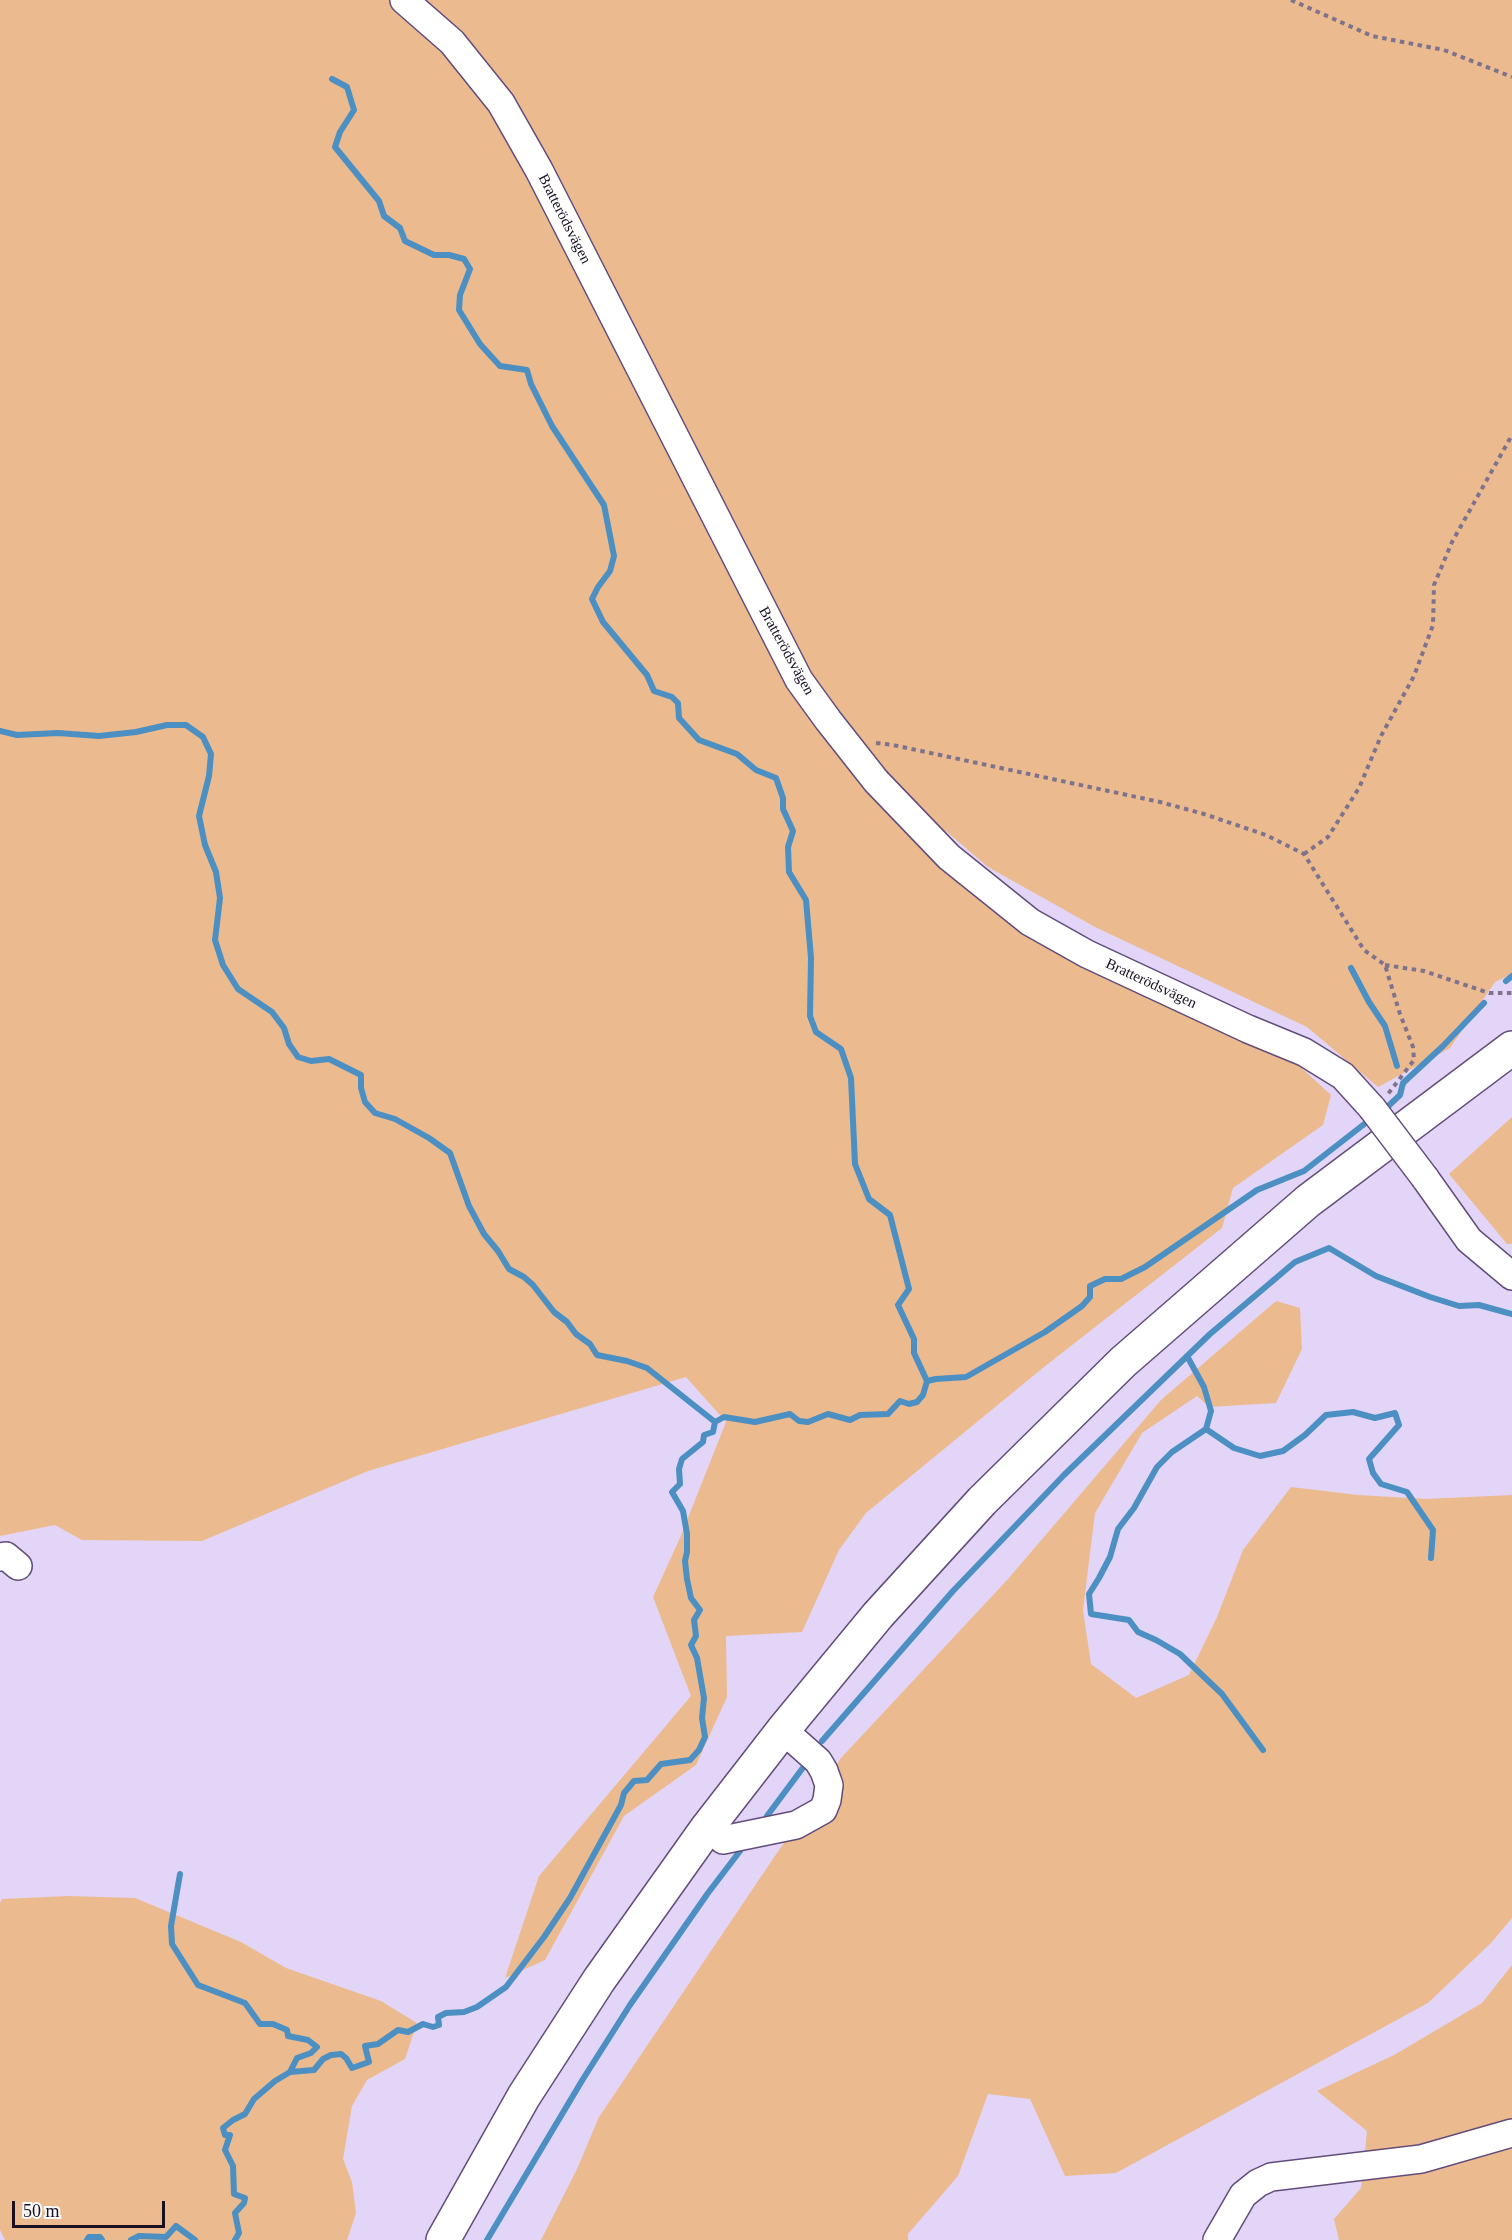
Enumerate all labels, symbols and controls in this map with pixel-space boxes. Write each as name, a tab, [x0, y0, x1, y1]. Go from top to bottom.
street label: Bratterödsvägen	[534, 171, 594, 267]
street label: Bratterödsvägen	[754, 604, 818, 698]
street label: Bratterödsvägen	[1103, 955, 1199, 1013]
scale bar	[15, 2189, 168, 2227]
text: 50 m	[23, 2201, 60, 2221]

